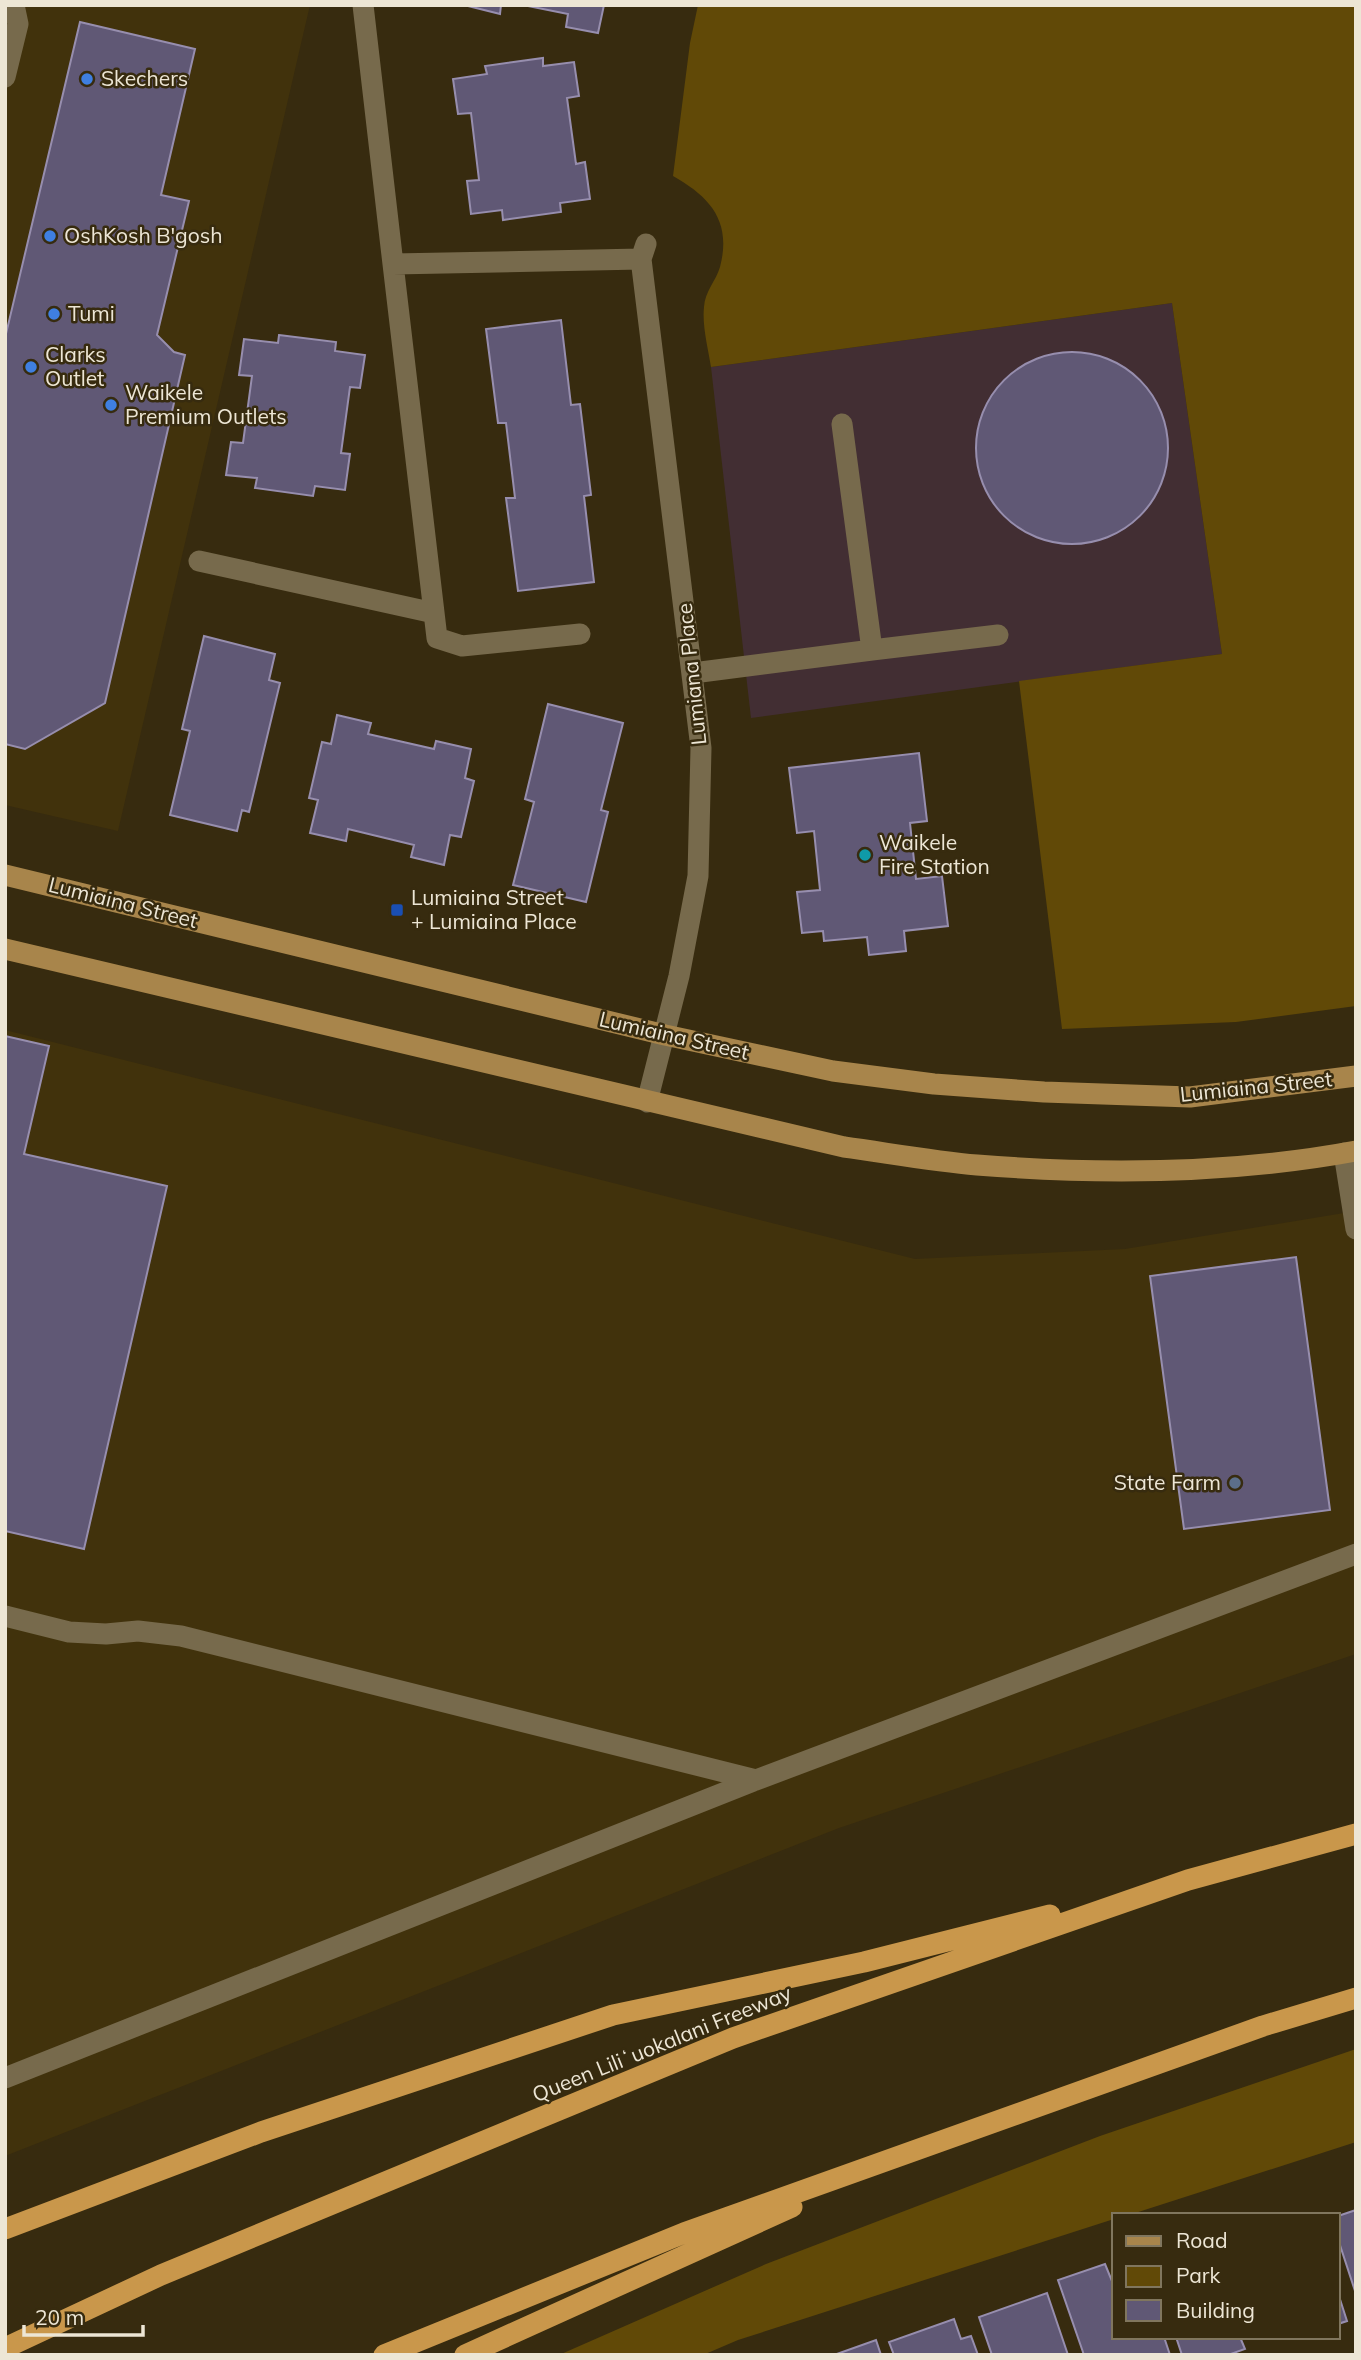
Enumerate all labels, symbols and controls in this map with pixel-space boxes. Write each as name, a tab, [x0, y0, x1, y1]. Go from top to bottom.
place label: Skechers	[101, 65, 188, 91]
marker: Skechers	[79, 71, 95, 87]
place label: OshKosh B'gosh	[64, 222, 223, 248]
marker: OshKosh B'gosh	[42, 228, 58, 244]
place label: Tumi	[68, 300, 115, 326]
marker: Tumi	[46, 306, 62, 322]
place label: Clarks Outlet	[45, 341, 106, 391]
marker: Clarks Outlet	[23, 359, 39, 375]
place label: Waikele Premium Outlets	[125, 379, 287, 429]
marker: Waikele Premium Outlets	[103, 397, 119, 413]
street label: Lumiana Place	[671, 602, 711, 746]
place label: Waikele Fire Station	[879, 829, 990, 879]
marker: Waikele Fire Station	[857, 847, 873, 863]
street label: Lumiaina Street	[46, 871, 201, 933]
place label: Lumiaina Street + Lumiaina Place	[411, 884, 577, 934]
marker: Lumiaina Street + Lumiaina Place	[389, 902, 405, 918]
street label: Lumiaina Street	[597, 1005, 752, 1065]
street label: Lumiaina Street	[1179, 1065, 1333, 1107]
place label: State Farm	[1114, 1469, 1221, 1495]
marker: State Farm	[1227, 1475, 1243, 1491]
street label: Queen Liliʻuokalani Freeway	[528, 1979, 795, 2107]
legend	[1112, 2213, 1340, 2339]
text: Road	[1176, 2227, 1227, 2253]
text: Park	[1176, 2262, 1220, 2288]
scale bar	[24, 2294, 144, 2338]
text: Building	[1176, 2297, 1255, 2323]
text: 20 m	[35, 2304, 84, 2330]

